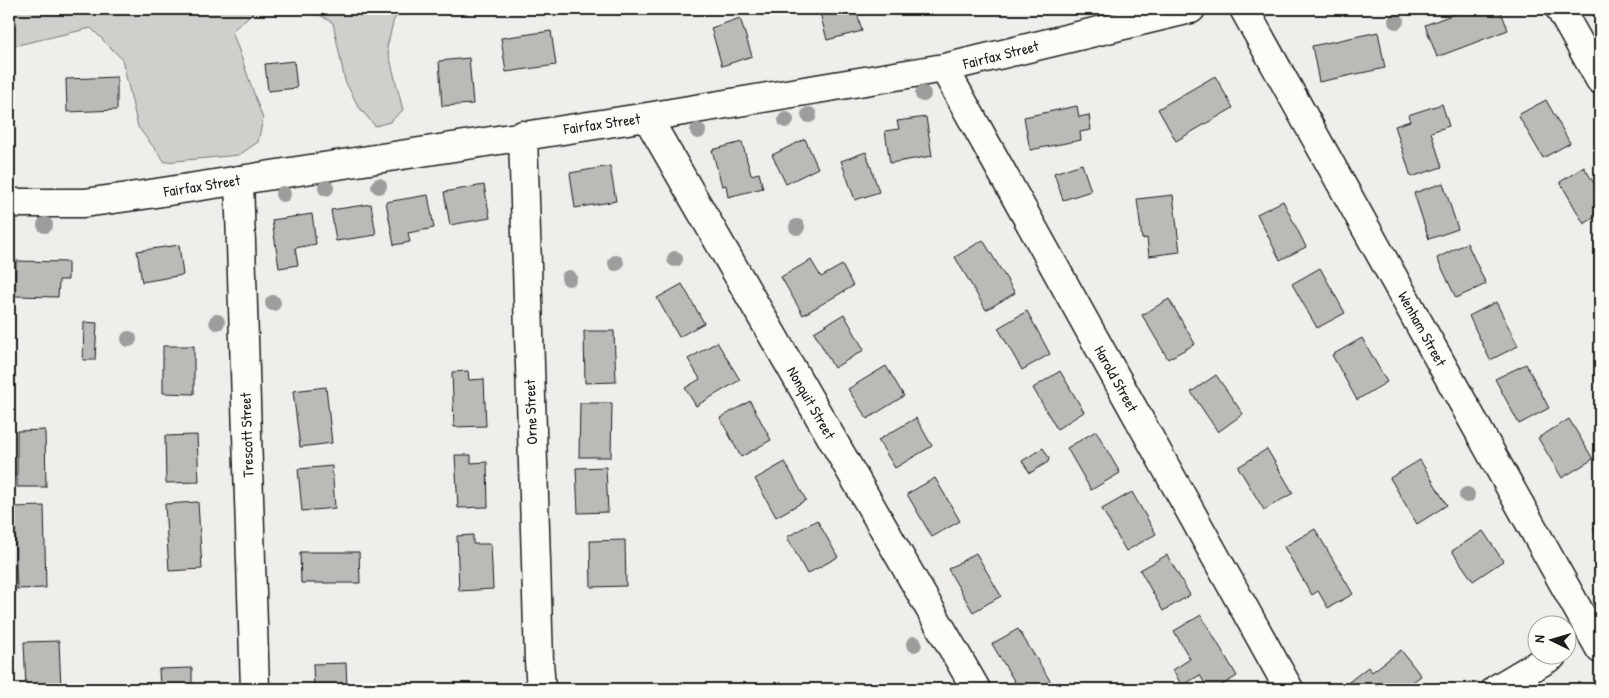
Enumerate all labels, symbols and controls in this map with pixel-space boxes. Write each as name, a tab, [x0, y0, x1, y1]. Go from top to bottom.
street label: Fairfax Street	[960, 35, 1042, 74]
street label: Fairfax Street	[561, 108, 642, 139]
street label: Fairfax Street	[161, 169, 242, 202]
street label: Wenham Street	[1393, 287, 1452, 371]
street label: Harold Street	[1090, 342, 1144, 416]
street label: Nonquit Street	[782, 363, 841, 444]
street label: Orne Street	[519, 378, 542, 445]
street label: Trescott Street	[234, 391, 258, 478]
north arrow	[1526, 616, 1576, 666]
text: N	[1529, 634, 1548, 643]

